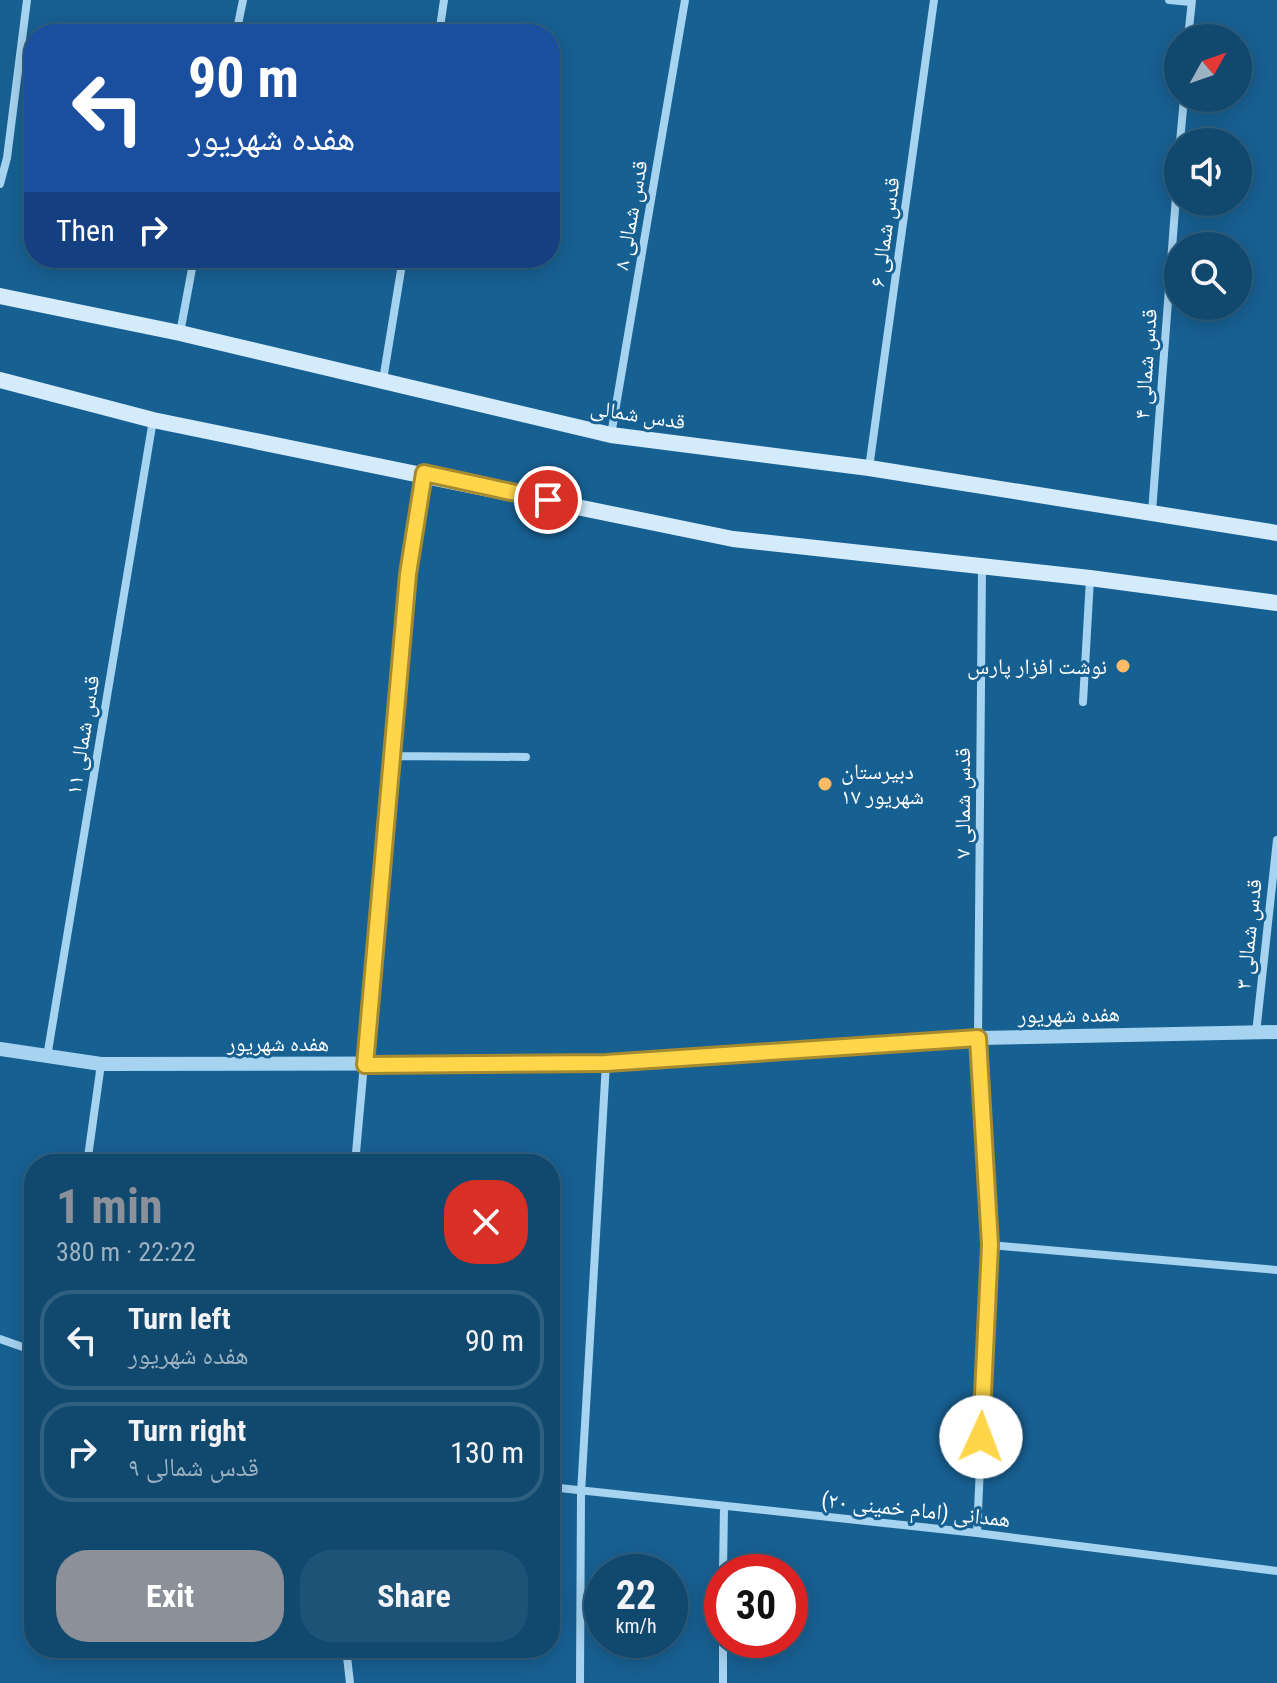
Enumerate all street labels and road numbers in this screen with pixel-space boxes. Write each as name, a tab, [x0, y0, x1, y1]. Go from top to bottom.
street label: قدس شمالی ۸	[609, 158, 653, 272]
street label: قدس شمالی ۶	[864, 175, 906, 289]
street label: قدس شمالی ۴	[1129, 308, 1163, 420]
street label: قدس شمالی	[588, 395, 687, 435]
street label: قدس شمالی ۱۱	[61, 673, 105, 797]
street label: ۷ قدس شمالی	[950, 748, 976, 858]
street label: ۳ قدس شمالی	[1230, 878, 1268, 991]
street label: هفده شهریور	[1017, 1001, 1120, 1028]
street label: هفده شهریور	[226, 1031, 329, 1056]
street label: همدانی (امام خمینی ۲۰)	[820, 1487, 1012, 1534]

